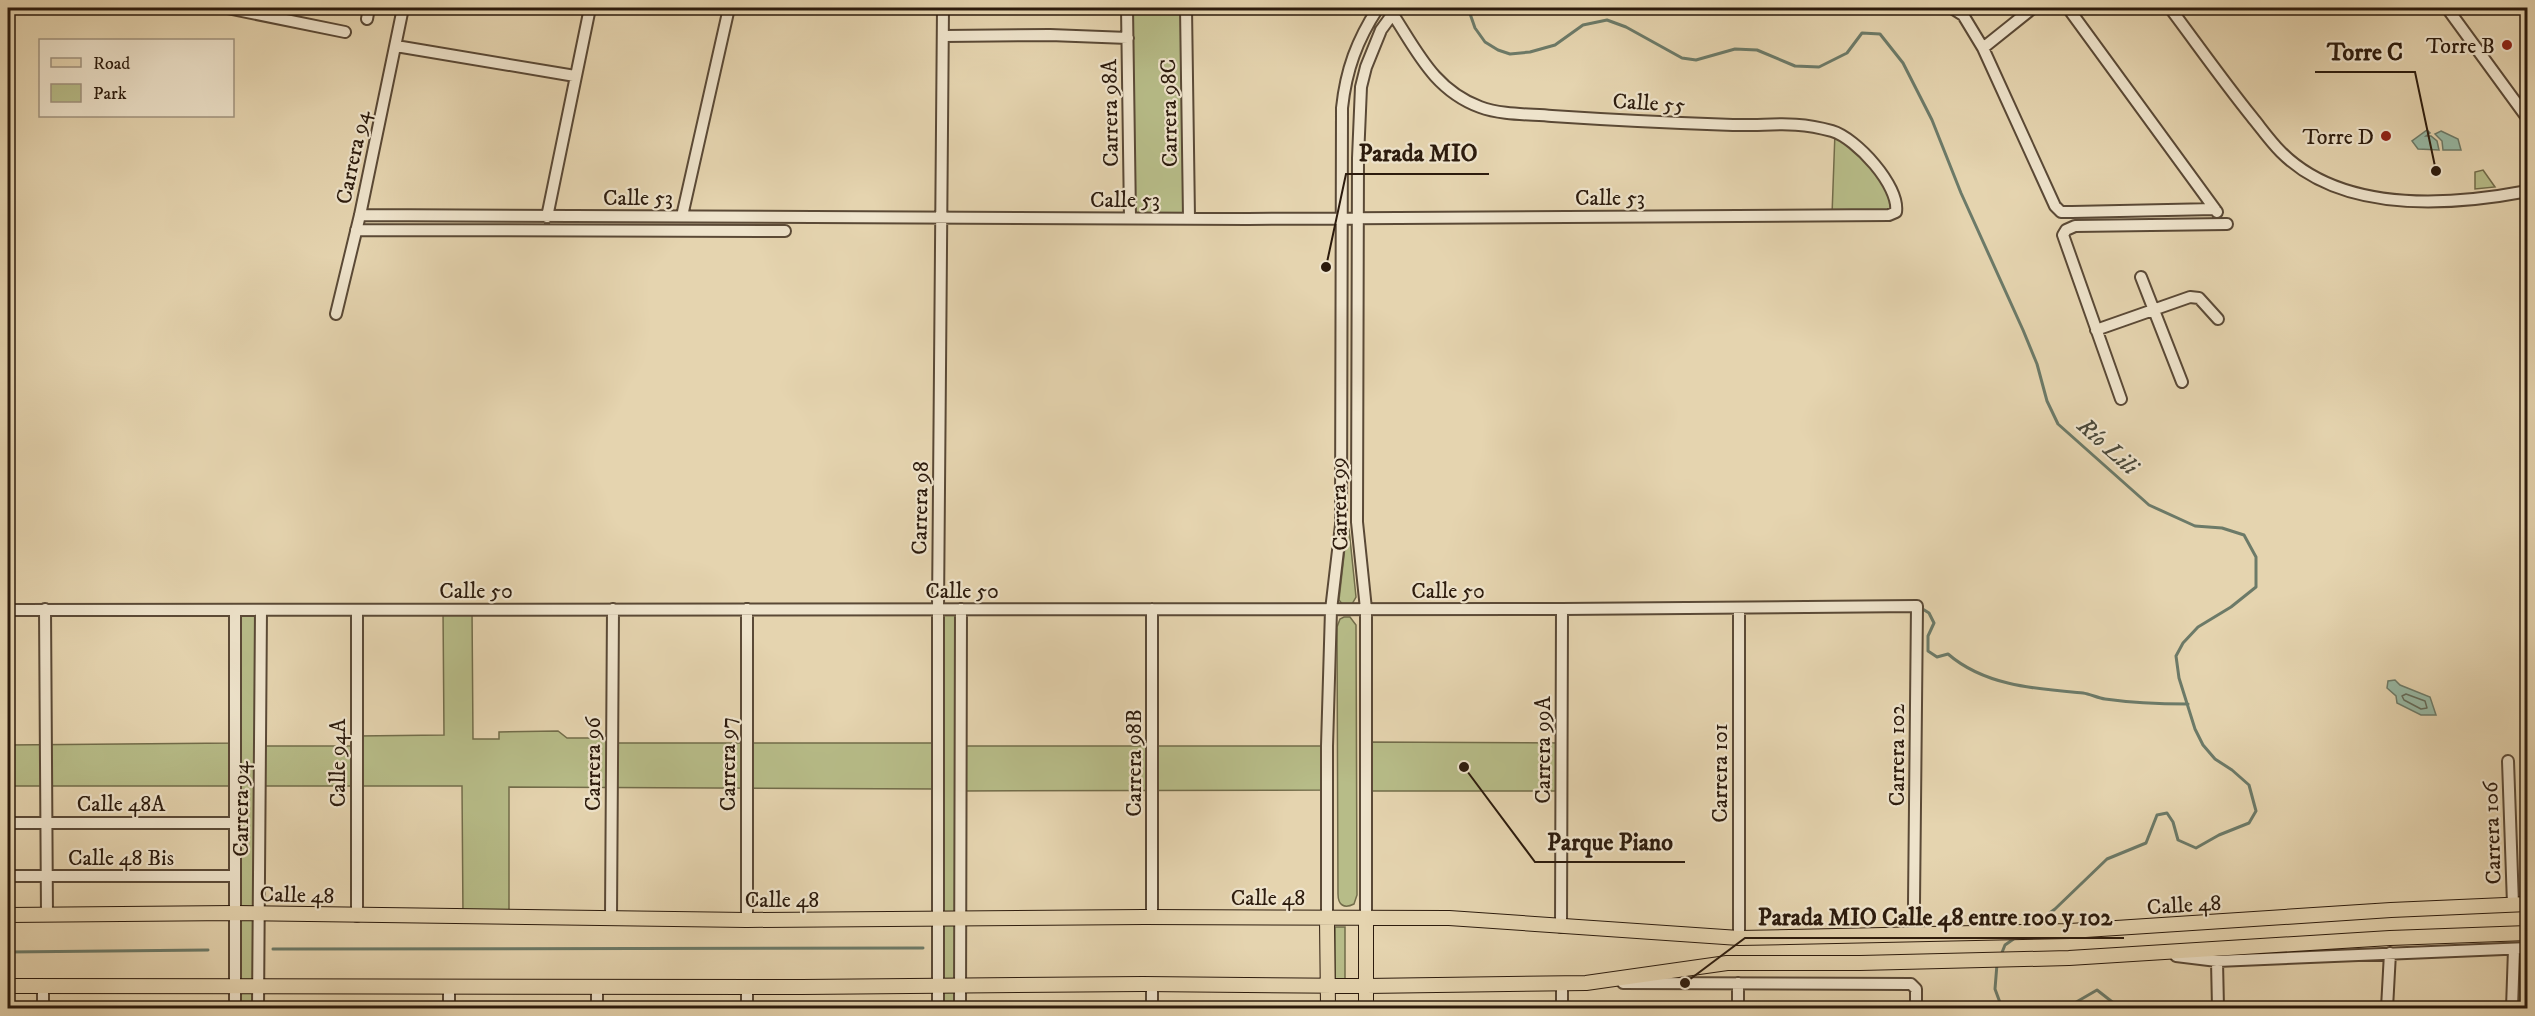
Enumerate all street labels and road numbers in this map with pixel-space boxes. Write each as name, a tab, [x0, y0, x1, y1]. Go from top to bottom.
street label: Carrera 98A	[1096, 58, 1125, 167]
street label: Carrera 98C	[1155, 59, 1184, 167]
street label: Calle 55	[1612, 88, 1686, 119]
street label: Carrera 94	[330, 107, 377, 207]
street label: Calle 53	[603, 185, 673, 212]
street label: Calle 53	[1575, 185, 1645, 212]
street label: Calle 53	[1090, 187, 1160, 214]
street label: Carrera 99	[1324, 457, 1355, 551]
street label: Carrera 98	[906, 461, 935, 555]
street label: Calle 50	[439, 578, 513, 605]
street label: Calle 50	[925, 578, 999, 605]
street label: Calle 50	[1411, 578, 1485, 605]
street label: Carrera 99A	[1530, 695, 1557, 804]
street label: Carrera 102	[1884, 704, 1911, 806]
street label: Carrera 98B	[1121, 709, 1148, 817]
street label: Carrera 96	[580, 715, 607, 811]
street label: Carrera 97	[715, 717, 742, 811]
street label: Calle 94A	[325, 718, 352, 807]
street label: Carrera 101	[1707, 723, 1734, 823]
street label: Carrera 94	[228, 760, 255, 857]
street label: Carrera 106	[2477, 779, 2508, 885]
street label: Calle 48A	[77, 791, 166, 818]
street label: Calle 48 Bis	[68, 845, 174, 872]
street label: Calle 48	[259, 881, 335, 910]
street label: Calle 48	[1231, 885, 1305, 912]
street label: Calle 48	[745, 887, 819, 914]
street label: Calle 48	[2146, 889, 2222, 922]

